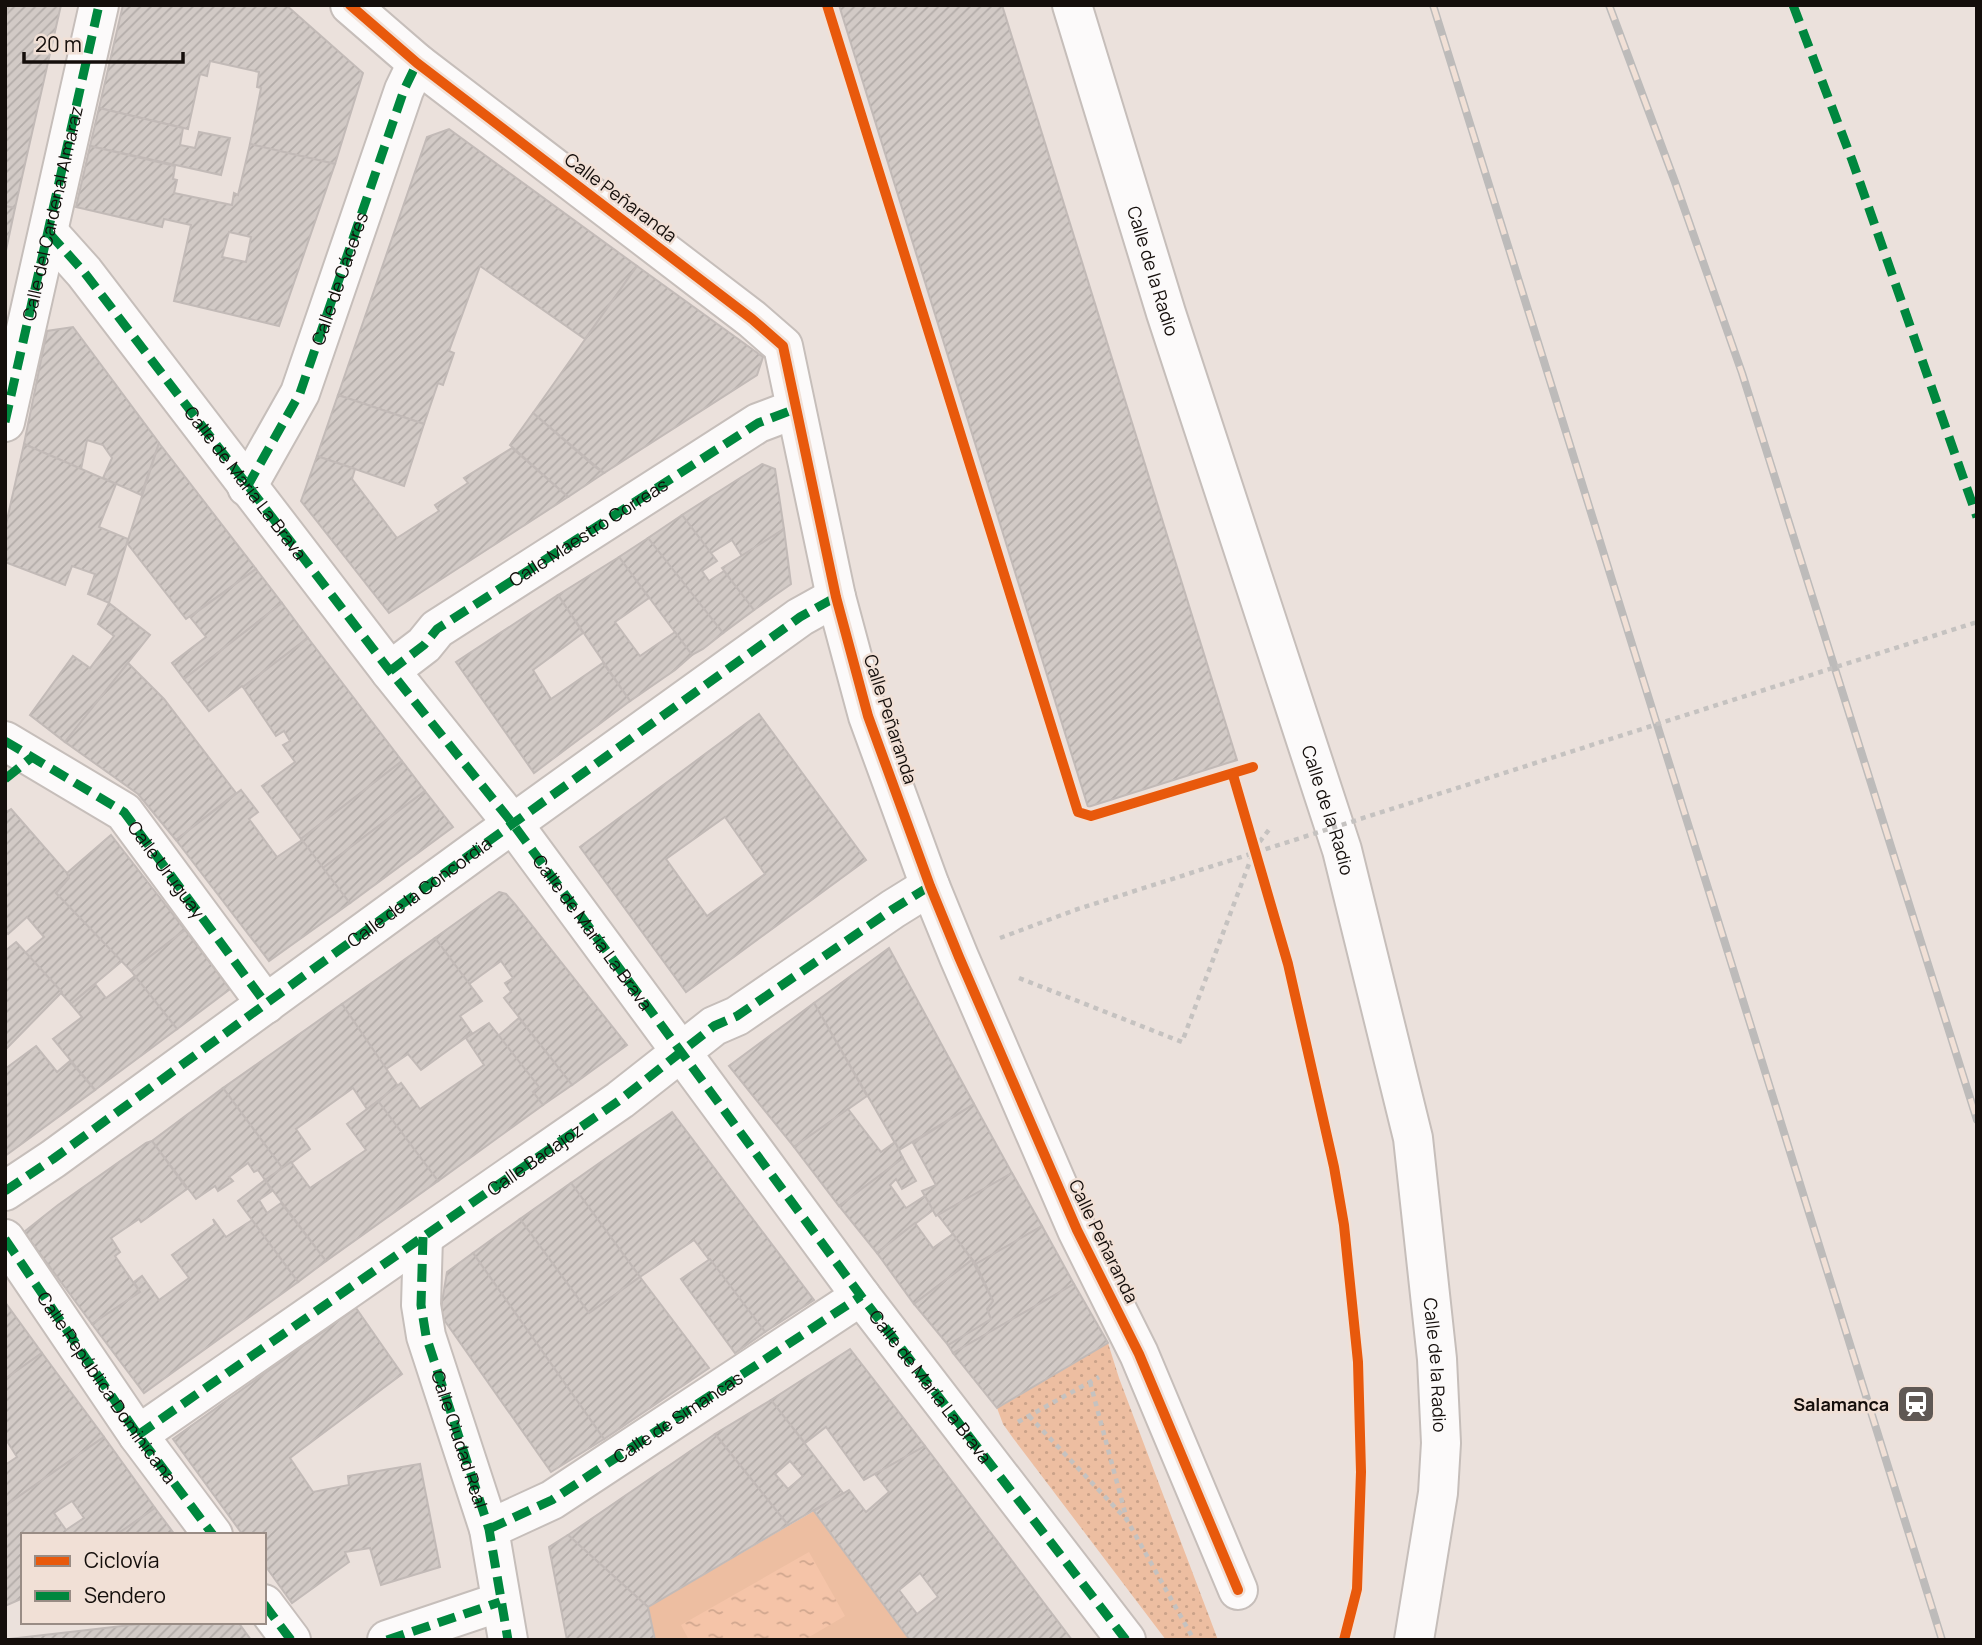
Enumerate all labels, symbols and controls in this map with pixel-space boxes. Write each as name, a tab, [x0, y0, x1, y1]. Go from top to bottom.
scale bar	[24, 21, 184, 65]
text: 20 m	[35, 30, 82, 58]
street label: Calle del Cardenal Almaraz	[16, 103, 88, 323]
street label: Calle Peñaranda	[560, 147, 682, 247]
street label: Calle de la Radio	[1122, 203, 1185, 339]
street label: Calle de Cáceres	[305, 209, 373, 348]
street label: Calle de María La Brava	[179, 401, 312, 565]
street label: Calle Maestro Correas	[504, 472, 672, 592]
street label: Calle Peñaranda	[859, 651, 923, 787]
street label: Calle de la Radio	[1296, 742, 1360, 877]
street label: Calle Uruguay	[122, 816, 211, 923]
street label: Calle de la Concordia	[342, 831, 496, 953]
street label: Calle de María La Brava	[527, 849, 658, 1015]
street label: Calle Badajoz	[482, 1118, 587, 1201]
street label: Calle Peñaranda	[1064, 1175, 1144, 1307]
street label: Calle República Dominicana	[32, 1287, 182, 1488]
street label: Calle de la Radio	[1418, 1297, 1452, 1433]
street label: Calle de María La Brava	[864, 1305, 997, 1468]
street label: Calle de Simancas	[608, 1365, 747, 1469]
street label: Calle Ciudad Real	[426, 1367, 493, 1511]
station icon: Salamanca	[1895, 1383, 1937, 1425]
place label: Salamanca	[1793, 1392, 1889, 1416]
legend	[21, 1533, 266, 1624]
text: Ciclovía	[84, 1546, 159, 1574]
text: Sendero	[84, 1581, 166, 1609]

